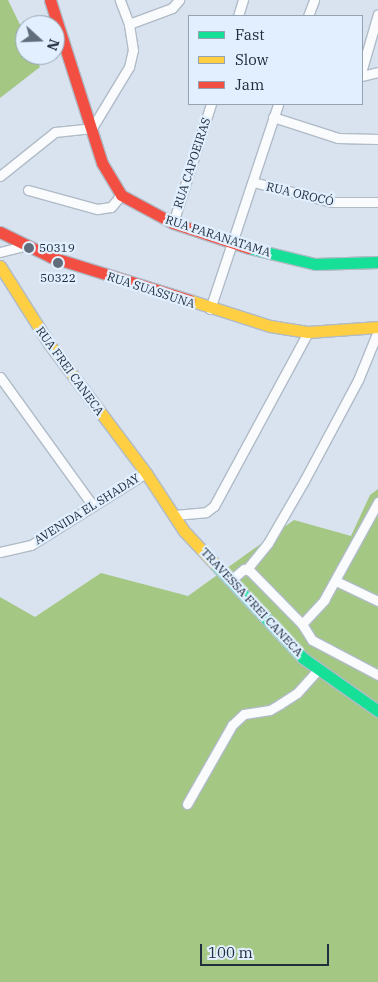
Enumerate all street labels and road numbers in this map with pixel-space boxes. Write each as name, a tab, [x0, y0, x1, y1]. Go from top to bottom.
street label: RUA CAPOEIRAS	[171, 116, 213, 210]
street label: RUA OROCÓ	[265, 179, 335, 209]
street label: RUA PARANATAMA	[163, 212, 273, 260]
street label: RUA SUASSUNA	[105, 269, 197, 311]
street label: RUA FREI CANECA	[33, 324, 107, 418]
street label: AVENIDA EL SHADAY	[32, 471, 142, 547]
street label: TRAVESSA FREI CANECA	[198, 545, 306, 659]

